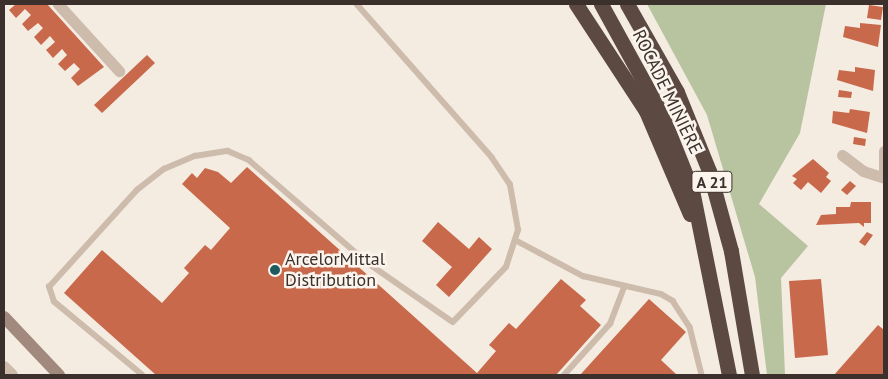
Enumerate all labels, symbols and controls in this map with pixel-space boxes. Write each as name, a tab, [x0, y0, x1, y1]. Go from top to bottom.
street label: ROCADE MINIÈRE	[628, 26, 706, 158]
road number: A 21	[691, 168, 733, 196]
place label: ArcelorMittal Distribution	[285, 249, 385, 292]
marker: ArcelorMittal Distribution	[269, 264, 281, 276]

